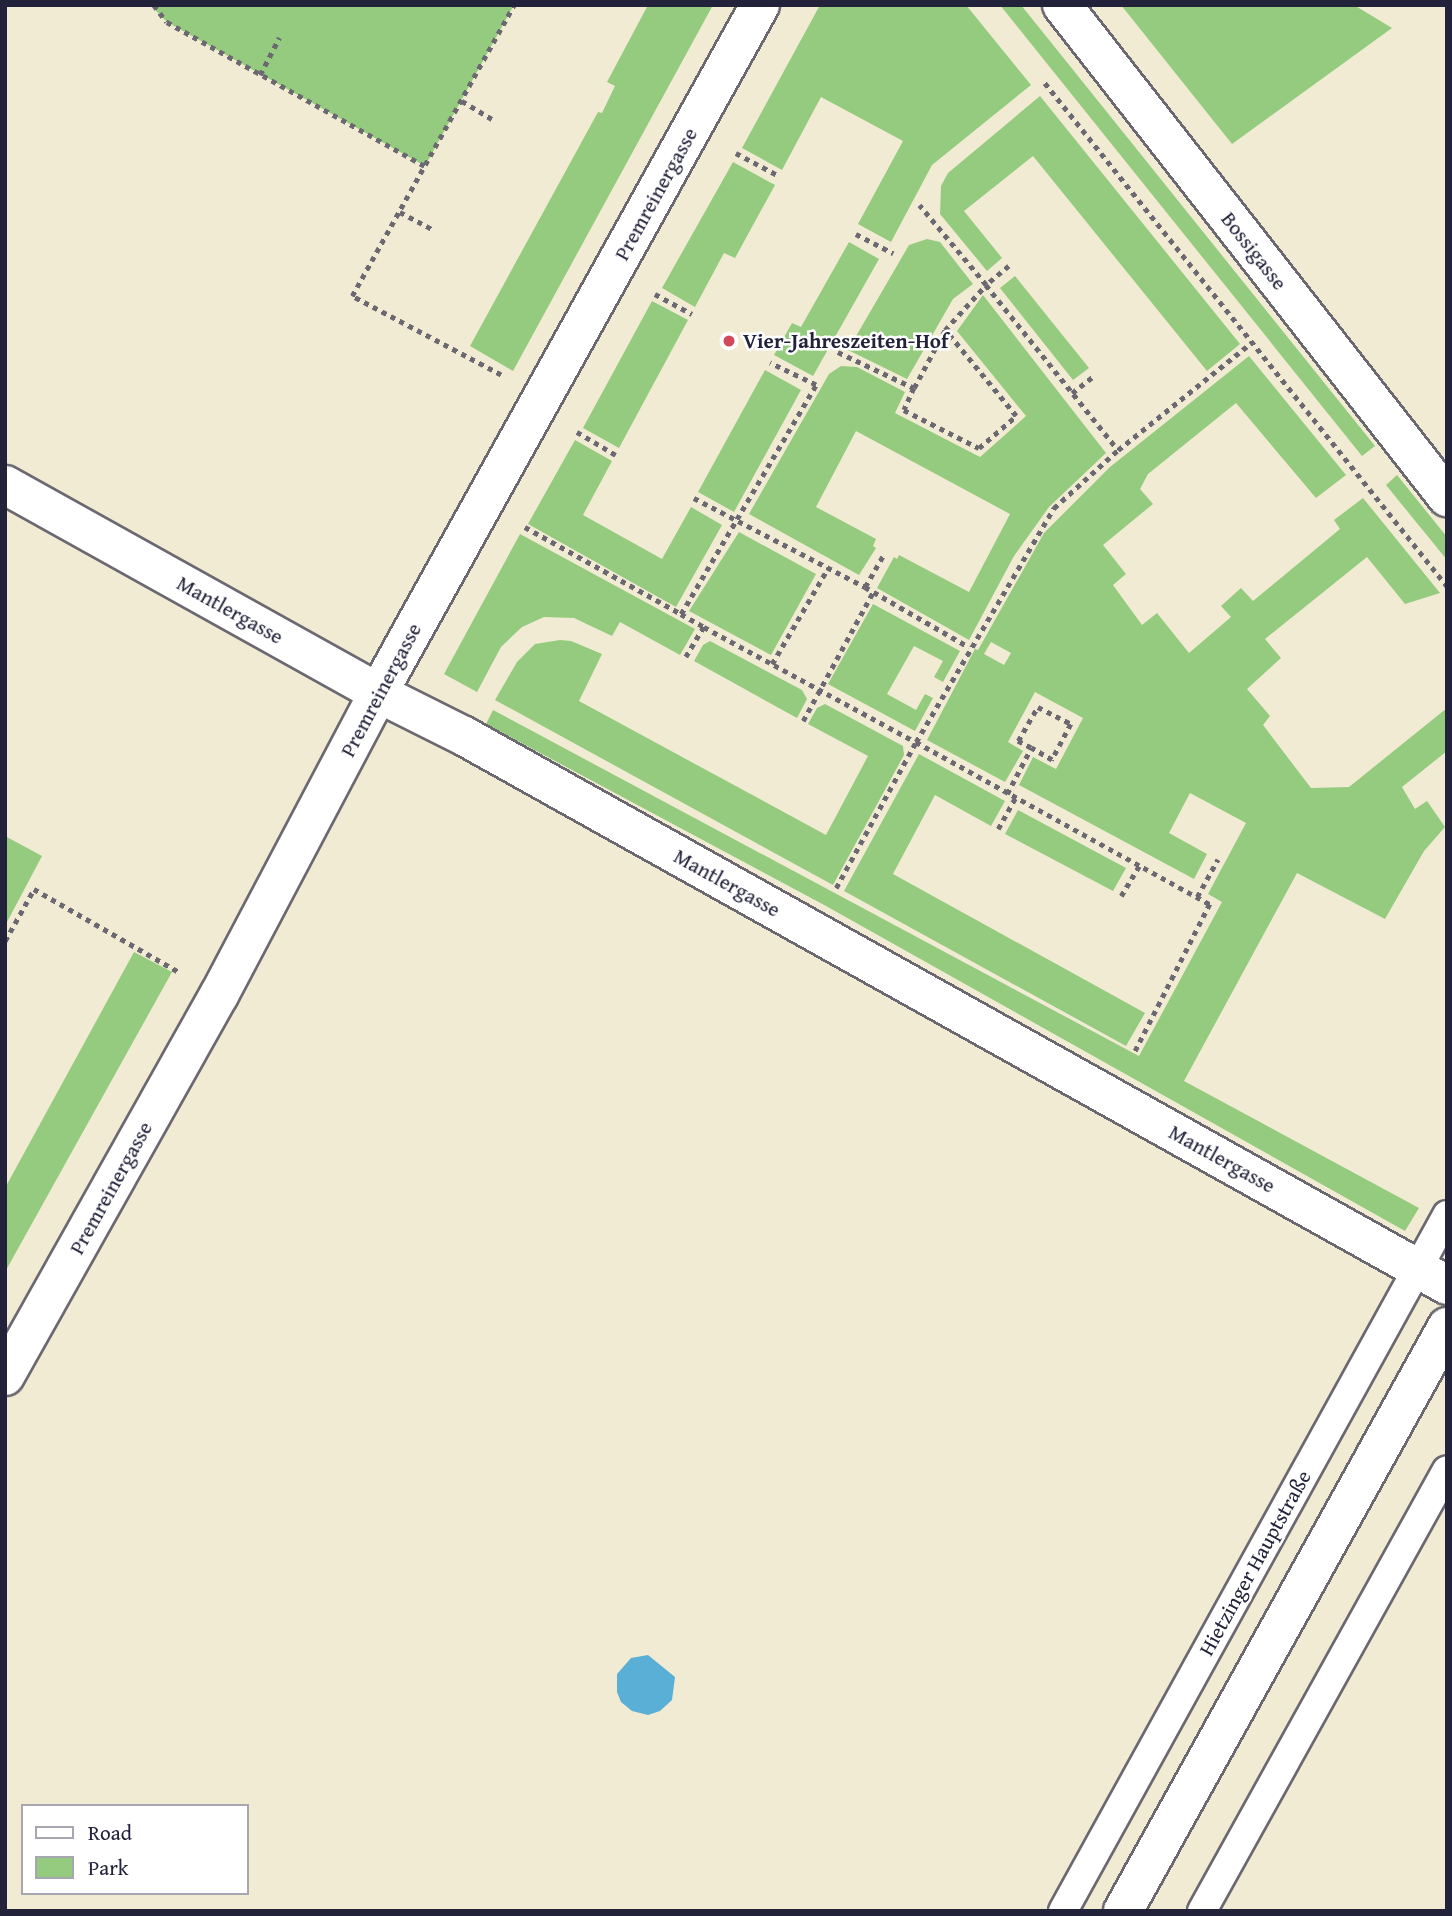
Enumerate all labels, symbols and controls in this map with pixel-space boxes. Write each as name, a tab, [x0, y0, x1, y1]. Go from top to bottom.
street label: Premreinergasse	[609, 123, 703, 265]
street label: Bossigasse	[1216, 207, 1292, 295]
place label: Vier-Jahreszeiten-Hof	[743, 328, 948, 354]
marker: Vier-Jahreszeiten-Hof	[721, 333, 737, 349]
street label: Mantlergasse	[172, 570, 288, 650]
street label: Premreinergasse	[335, 619, 427, 761]
street label: Mantlergasse	[669, 843, 785, 923]
street label: Premreinergasse	[64, 1117, 158, 1259]
street label: Mantlergasse	[1164, 1119, 1280, 1199]
street label: Hietzinger Hauptstraße	[1194, 1466, 1316, 1660]
legend	[21, 1804, 248, 1895]
text: Road	[88, 1817, 132, 1848]
text: Park	[88, 1852, 129, 1883]

